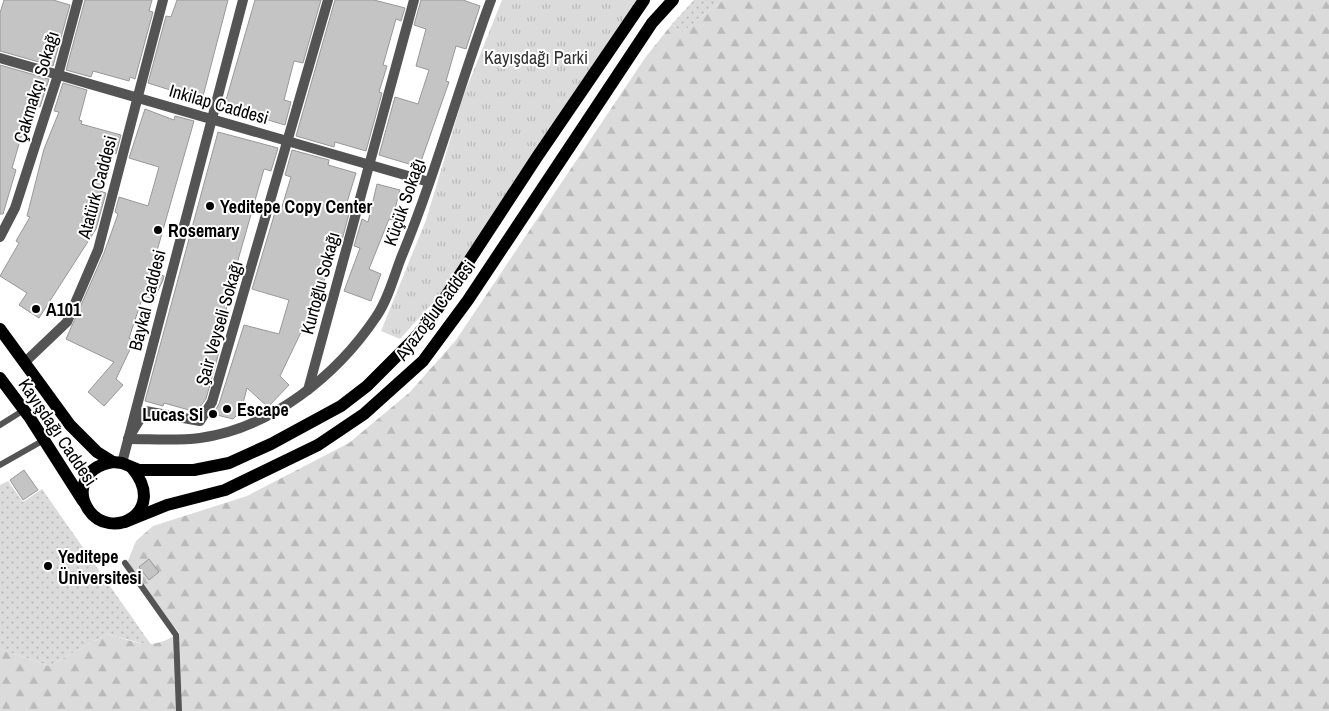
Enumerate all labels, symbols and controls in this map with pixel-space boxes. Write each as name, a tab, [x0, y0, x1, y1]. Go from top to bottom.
street label: Çakmakçı Sokağı	[7, 28, 65, 146]
park label: Kayışdağı Parki	[484, 45, 588, 70]
street label: Inkilap Caddesi	[166, 78, 272, 130]
street label: Atatürk Caddesi	[71, 133, 123, 242]
street label: Küçük Sokağı	[377, 155, 431, 249]
place label: Yeditepe Copy Center	[220, 194, 373, 219]
marker: Yeditepe Copy Center	[204, 200, 216, 212]
place label: Rosemary	[168, 218, 240, 243]
marker: Rosemary	[152, 224, 164, 236]
street label: Kurtoğlu Sokağı	[294, 229, 346, 337]
street label: Baykal Caddesi	[122, 247, 172, 353]
street label: Ayazoğlu Caddesi	[388, 255, 481, 366]
street label: Şair Veyseli Sokağı	[189, 258, 249, 388]
place label: A101	[46, 297, 82, 322]
marker: A101	[30, 303, 42, 315]
street label: Kayışdağı Caddesi	[13, 373, 103, 491]
place label: Escape	[237, 397, 289, 422]
place label: Lucas Si	[142, 402, 203, 427]
marker: Escape	[221, 403, 233, 415]
marker: Lucas Si	[207, 408, 219, 420]
place label: Yeditepe Üniversitesi	[58, 544, 142, 590]
marker: Yeditepe Üniversitesi	[42, 560, 54, 572]

